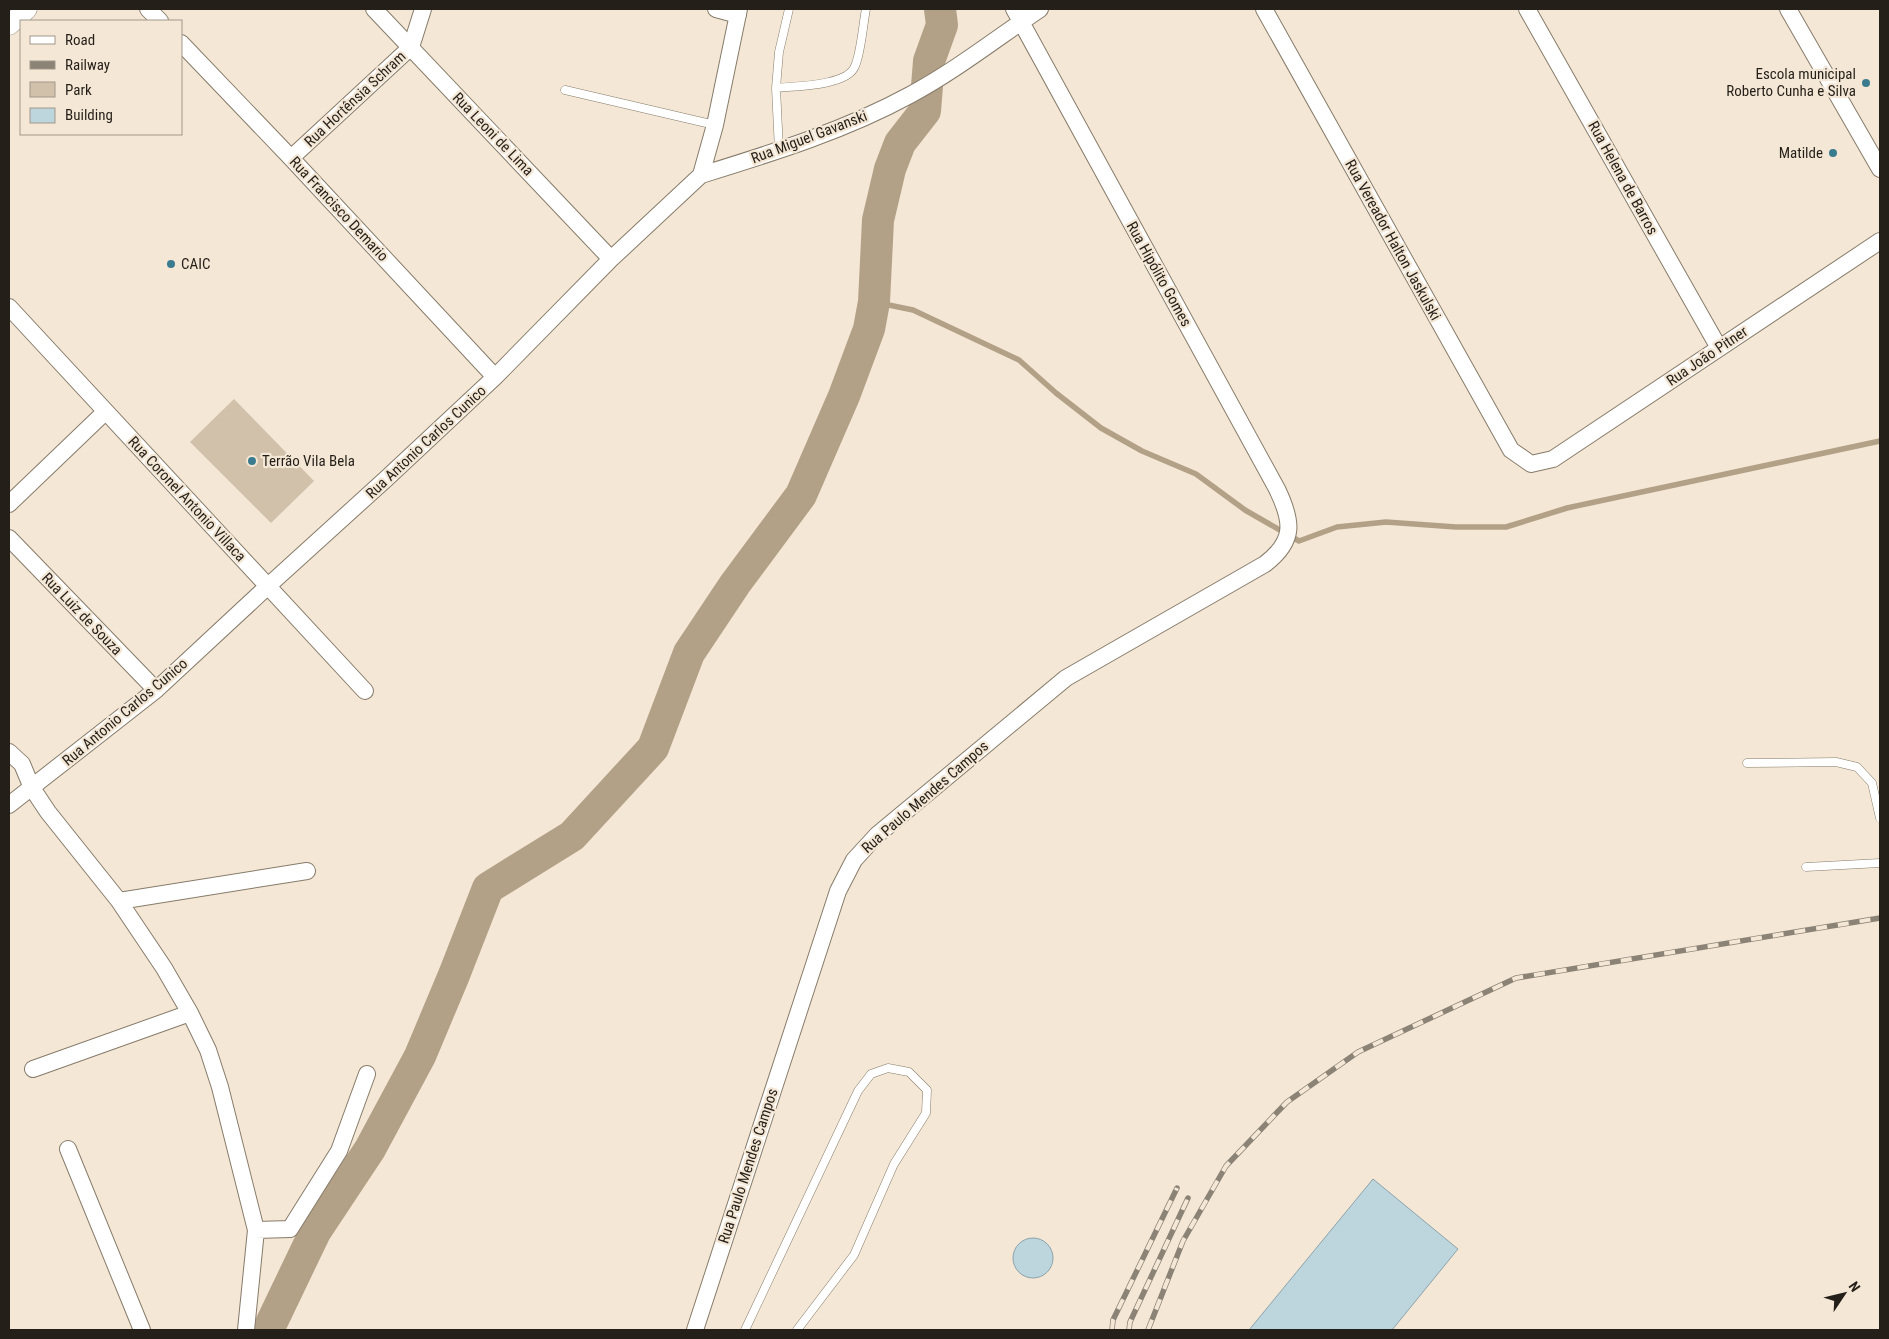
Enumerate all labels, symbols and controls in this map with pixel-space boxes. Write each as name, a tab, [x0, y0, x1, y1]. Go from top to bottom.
legend	[20, 20, 182, 135]
text: Road	[65, 31, 95, 49]
street label: Rua Hortênsia Schram	[301, 47, 409, 151]
text: Railway	[65, 56, 110, 74]
place label: Escola municipal Roberto Cunha e Silva	[1726, 65, 1856, 100]
marker: Escola municipal Roberto Cunha e Silva	[1860, 77, 1872, 89]
text: Park	[65, 81, 92, 99]
street label: Rua Leoni de Lima	[449, 89, 537, 179]
text: Building	[65, 106, 113, 124]
street label: Rua Miguel Gavanski	[748, 107, 870, 167]
street label: Rua Helena de Barros	[1584, 118, 1662, 238]
place label: Matilde	[1779, 144, 1823, 162]
marker: Matilde	[1827, 147, 1839, 159]
street label: Rua Francisco Demario	[286, 153, 392, 265]
street label: Rua Vereador Halton Jaskulski	[1341, 157, 1445, 323]
street label: Rua Hipólito Gomes	[1123, 218, 1195, 330]
place label: CAIC	[181, 255, 210, 273]
marker: CAIC	[165, 258, 177, 270]
street label: Rua João Pitner	[1663, 322, 1751, 390]
street label: Rua Antonio Carlos Cunico	[362, 382, 490, 502]
street label: Rua Coronel Antonio Villaca	[124, 433, 250, 565]
place label: Terrão Vila Bela	[262, 452, 355, 470]
marker: Terrão Vila Bela	[246, 455, 258, 467]
street label: Rua Luiz de Souza	[38, 569, 126, 659]
street label: Rua Antonio Carlos Cunico	[59, 654, 191, 770]
street label: Rua Paulo Mendes Campos	[858, 737, 992, 857]
street label: Rua Paulo Mendes Campos	[714, 1086, 782, 1246]
north arrow	[1819, 1269, 1869, 1319]
text: N	[1846, 1278, 1864, 1295]

